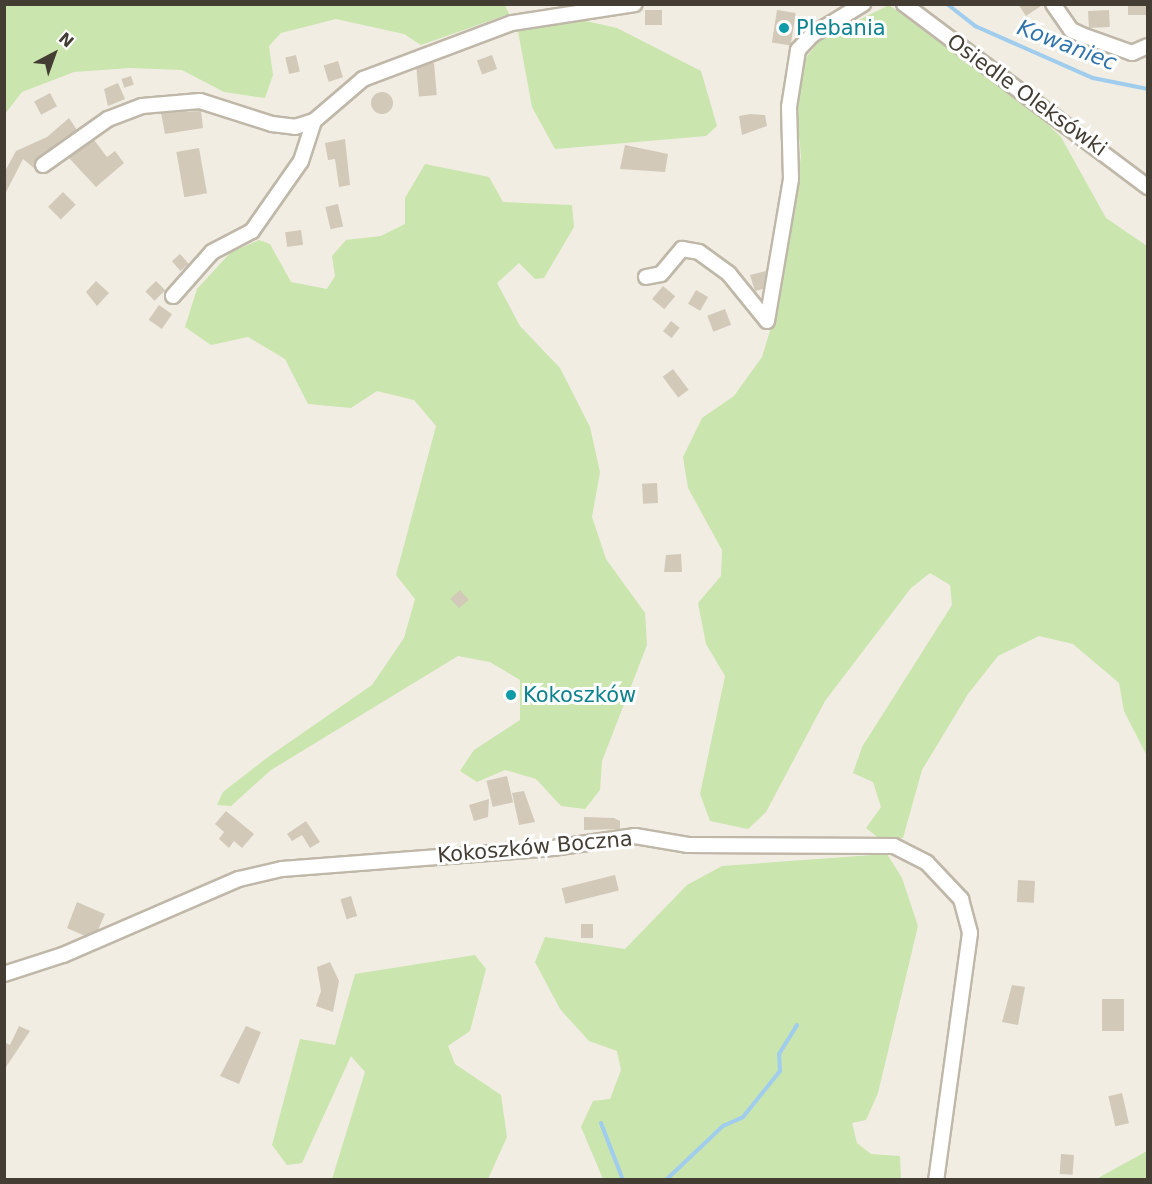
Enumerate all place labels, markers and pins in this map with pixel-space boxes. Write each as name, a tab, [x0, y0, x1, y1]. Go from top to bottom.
place label: Plebania	[796, 15, 886, 41]
marker: Plebania	[777, 21, 791, 35]
place label: Kokoszków	[523, 682, 636, 708]
marker: Kokoszków	[504, 688, 518, 702]

